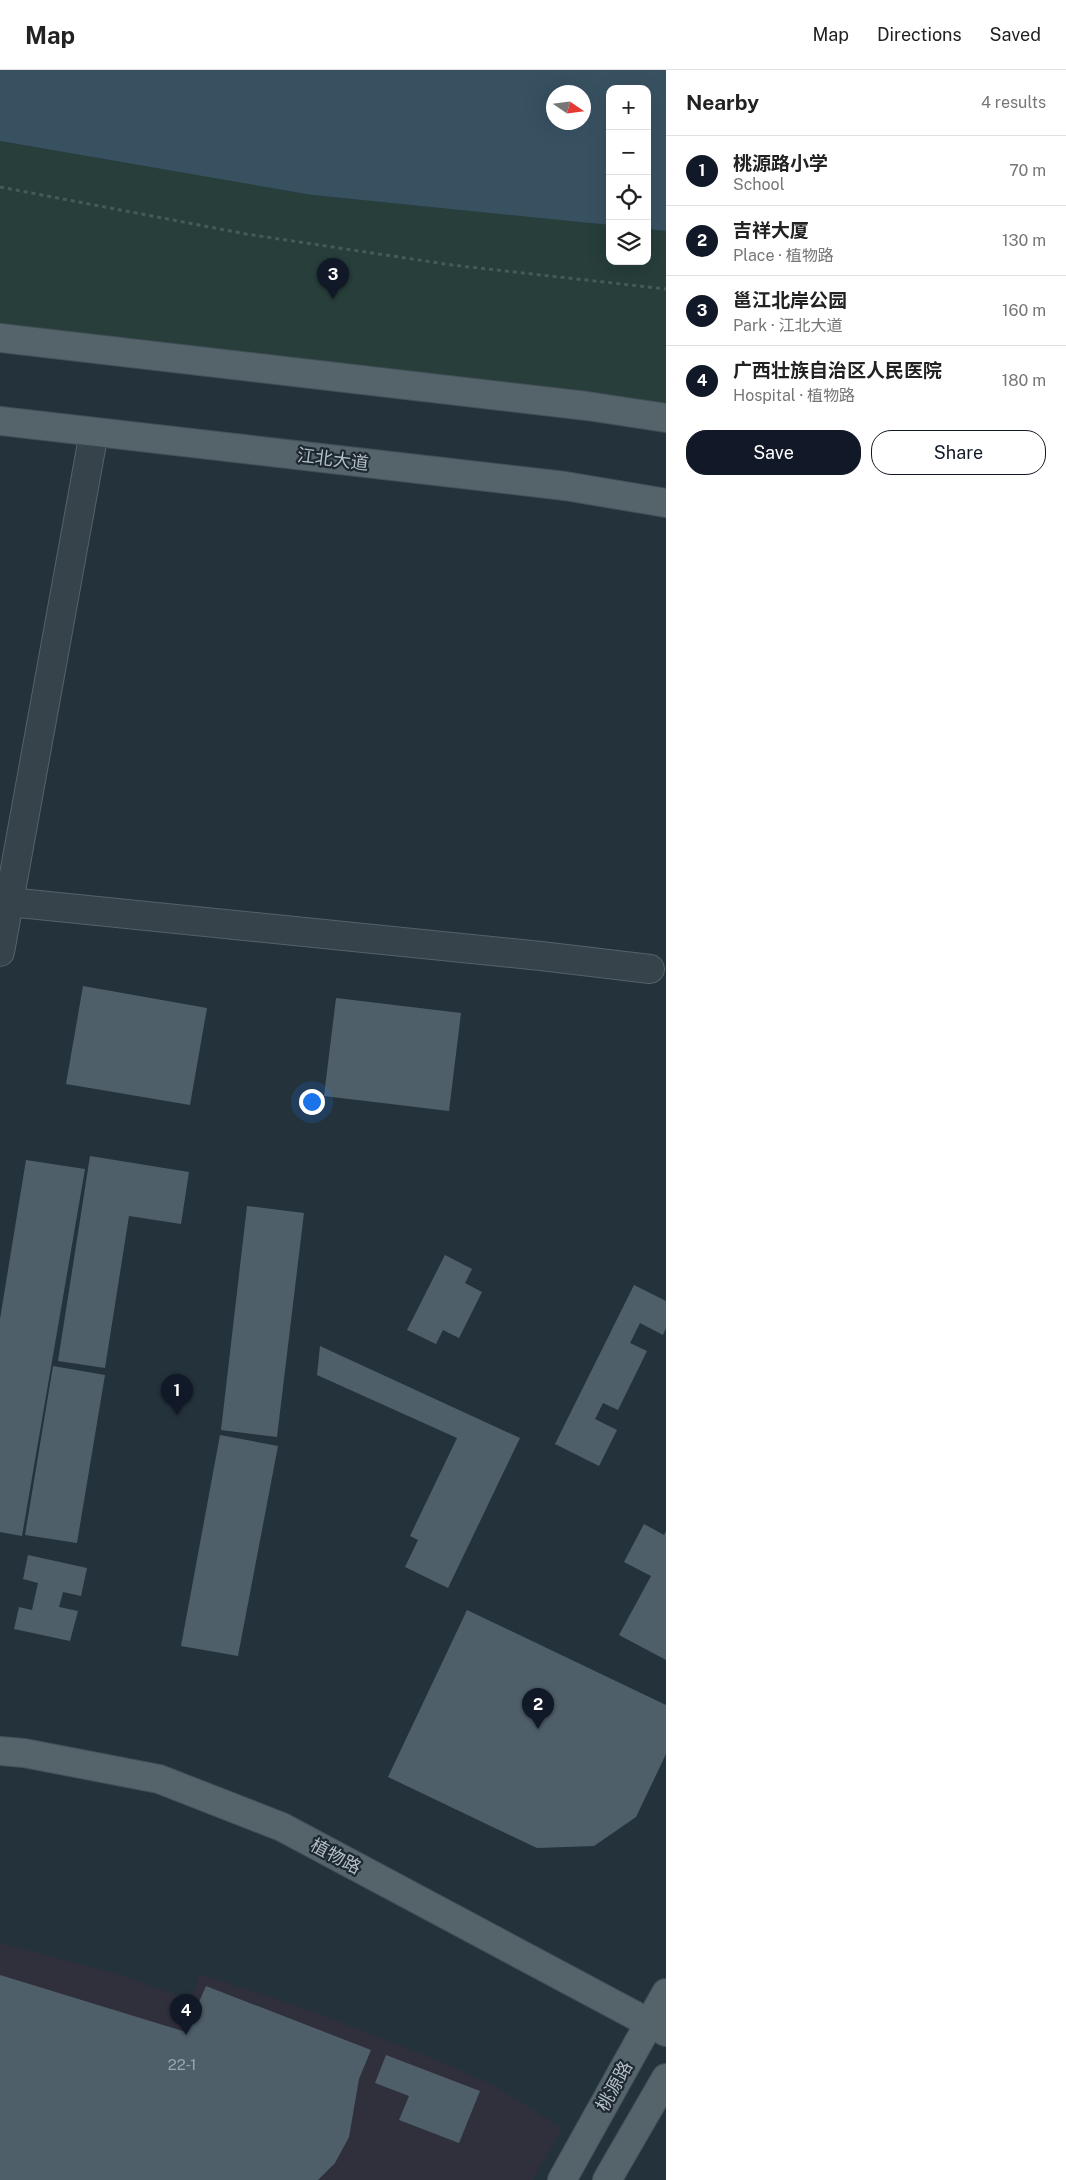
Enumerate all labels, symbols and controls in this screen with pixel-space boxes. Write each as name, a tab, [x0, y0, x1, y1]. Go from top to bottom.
text: Map	[25, 21, 75, 49]
text: Map	[812, 24, 849, 45]
text: Directions	[877, 24, 962, 45]
text: Saved	[990, 24, 1041, 45]
north arrow	[546, 85, 591, 130]
map controls	[606, 85, 651, 265]
button: +	[606, 85, 651, 130]
text: Nearby	[686, 90, 759, 115]
text: 4 results	[981, 93, 1046, 112]
button: −	[606, 130, 651, 175]
text: 桃源路小学	[733, 152, 828, 174]
text: 1	[699, 161, 705, 180]
text: 70 m	[1009, 161, 1046, 180]
button: locate	[606, 175, 651, 220]
text: School	[733, 175, 784, 194]
text: 吉祥大厦	[733, 219, 809, 241]
button: layers	[606, 220, 651, 265]
text: 2	[697, 231, 707, 250]
text: 130 m	[1002, 231, 1046, 250]
text: Place · 植物路	[733, 246, 834, 265]
pin: 3	[317, 258, 349, 299]
text: 邕江北岸公园	[733, 289, 847, 311]
text: 3	[697, 301, 707, 320]
text: 160 m	[1002, 301, 1046, 320]
text: Park · 江北大道	[733, 316, 842, 335]
text: 广西壮族自治区人民医院	[733, 359, 942, 381]
text: 4	[697, 371, 707, 390]
text: 180 m	[1002, 371, 1046, 390]
text: Hospital · 植物路	[733, 386, 855, 405]
button: Save	[686, 430, 861, 475]
button: Share	[871, 430, 1046, 475]
street label: 江北大道	[296, 444, 370, 474]
your location	[299, 1089, 325, 1115]
pin: 1	[161, 1374, 193, 1415]
pin: 2	[522, 1688, 554, 1729]
street label: 植物路	[307, 1834, 365, 1878]
pin: 4	[170, 1994, 202, 2035]
house number: 22-1	[168, 2056, 196, 2073]
street label: 桃源路	[592, 2057, 636, 2115]

